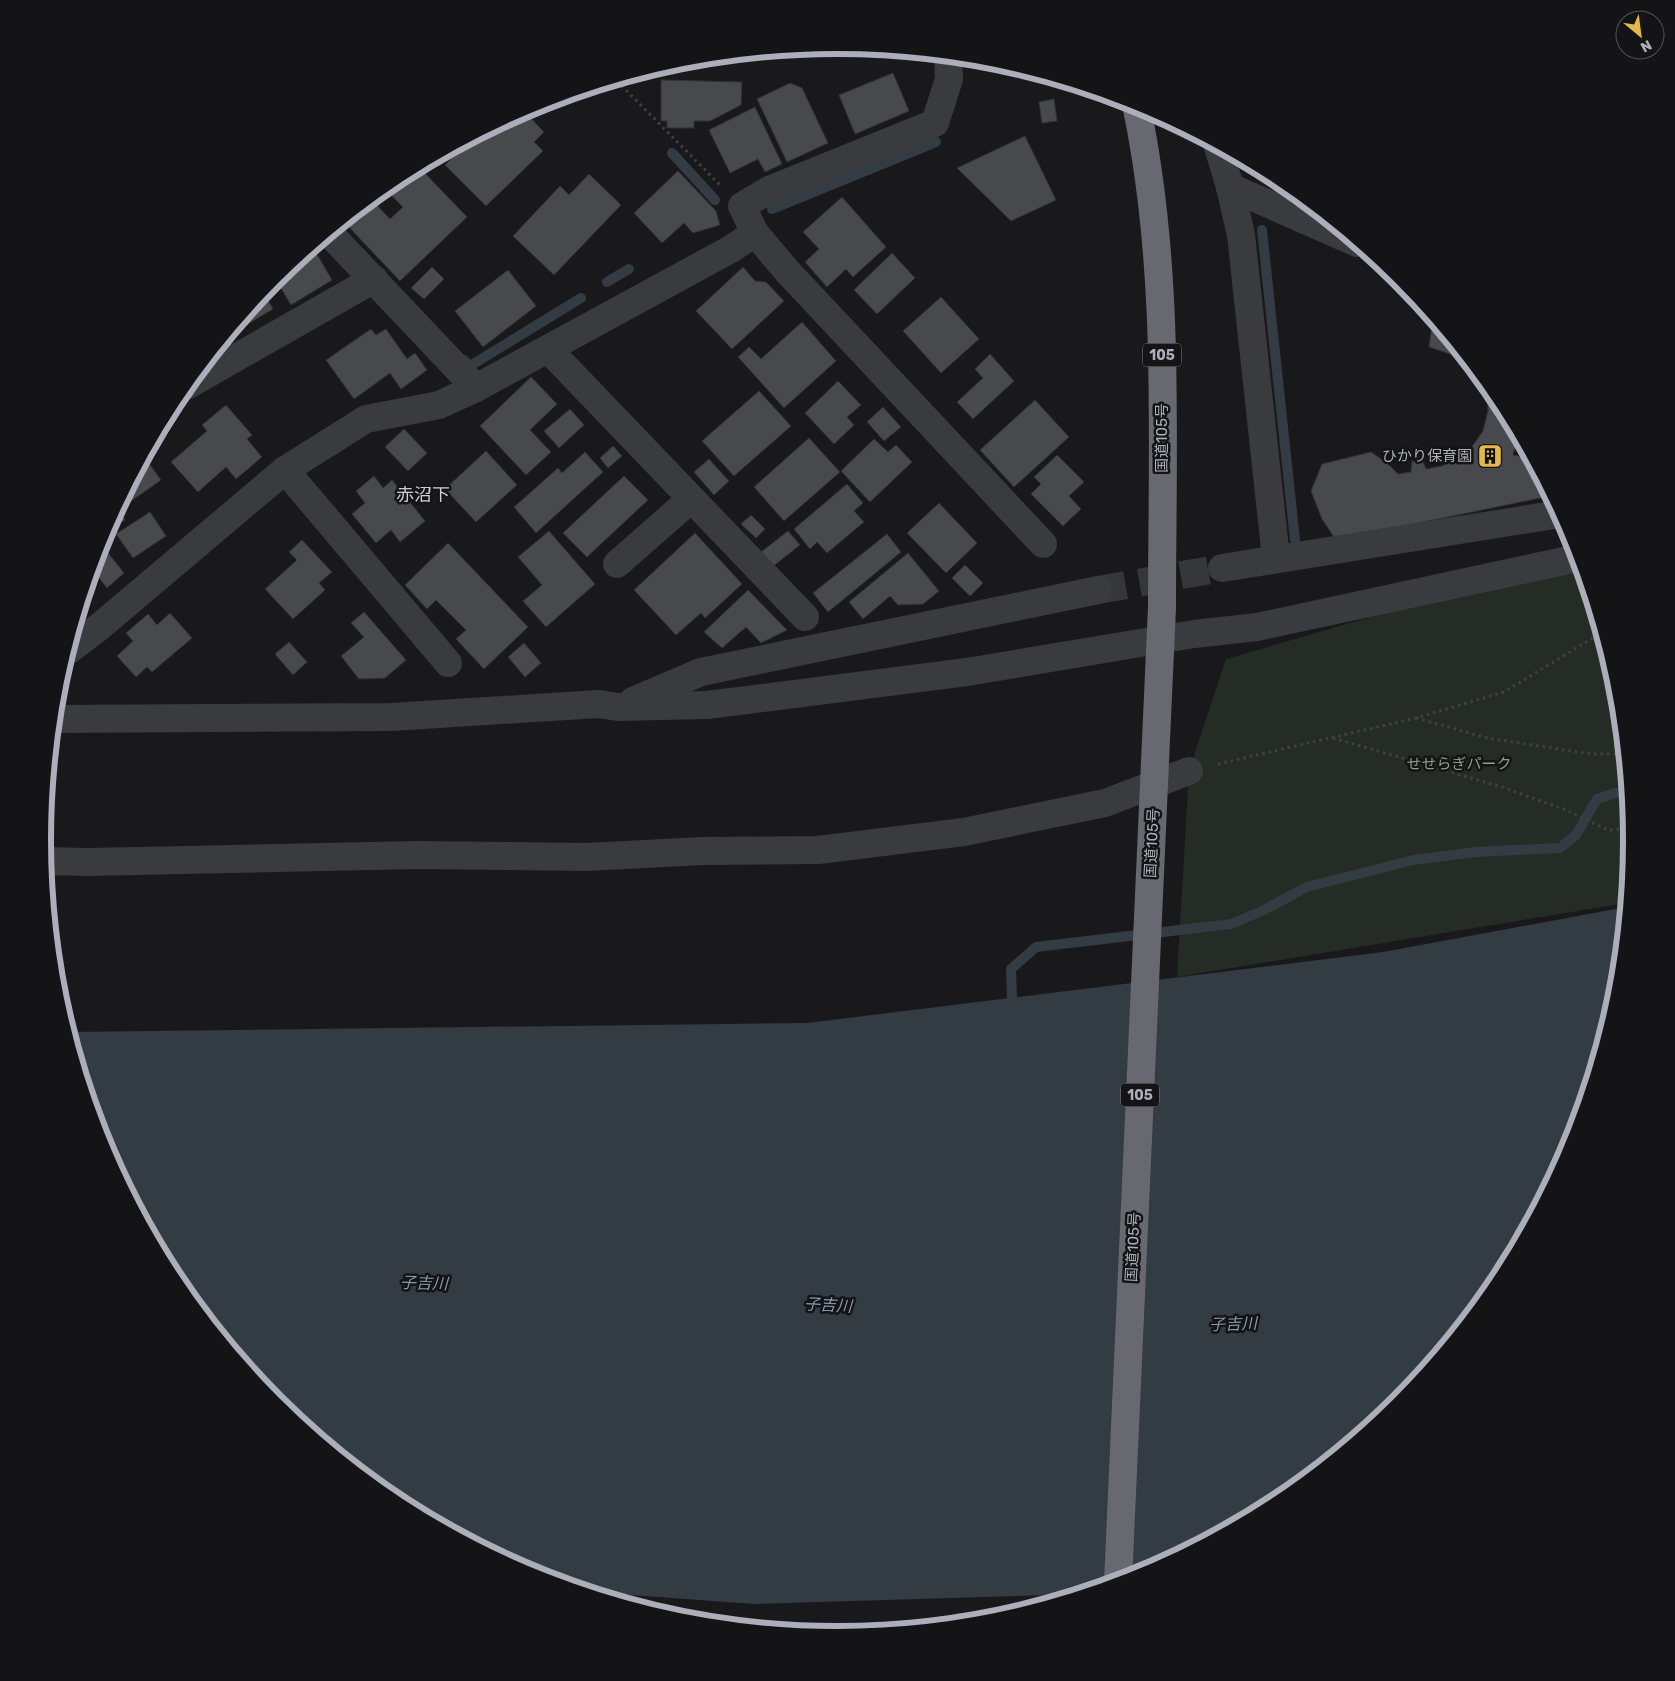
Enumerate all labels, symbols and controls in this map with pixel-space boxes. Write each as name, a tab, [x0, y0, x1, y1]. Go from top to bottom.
north arrow	[1615, 10, 1665, 60]
text: N	[1638, 36, 1655, 56]
road number: 105	[1143, 344, 1181, 366]
street label: 国道105号	[1153, 403, 1171, 473]
building icon: ひかり保育園	[1477, 443, 1503, 469]
place label: ひかり保育園	[1382, 447, 1472, 465]
district label: 赤沼下	[396, 484, 450, 506]
park label: せせらぎパーク	[1406, 755, 1512, 773]
street label: 国道105号	[1141, 808, 1163, 878]
road number: 105	[1121, 1084, 1159, 1106]
street label: 国道105号	[1122, 1212, 1144, 1282]
water label: 子吉川	[400, 1273, 450, 1293]
water label: 子吉川	[804, 1294, 854, 1316]
water label: 子吉川	[1209, 1314, 1259, 1334]

